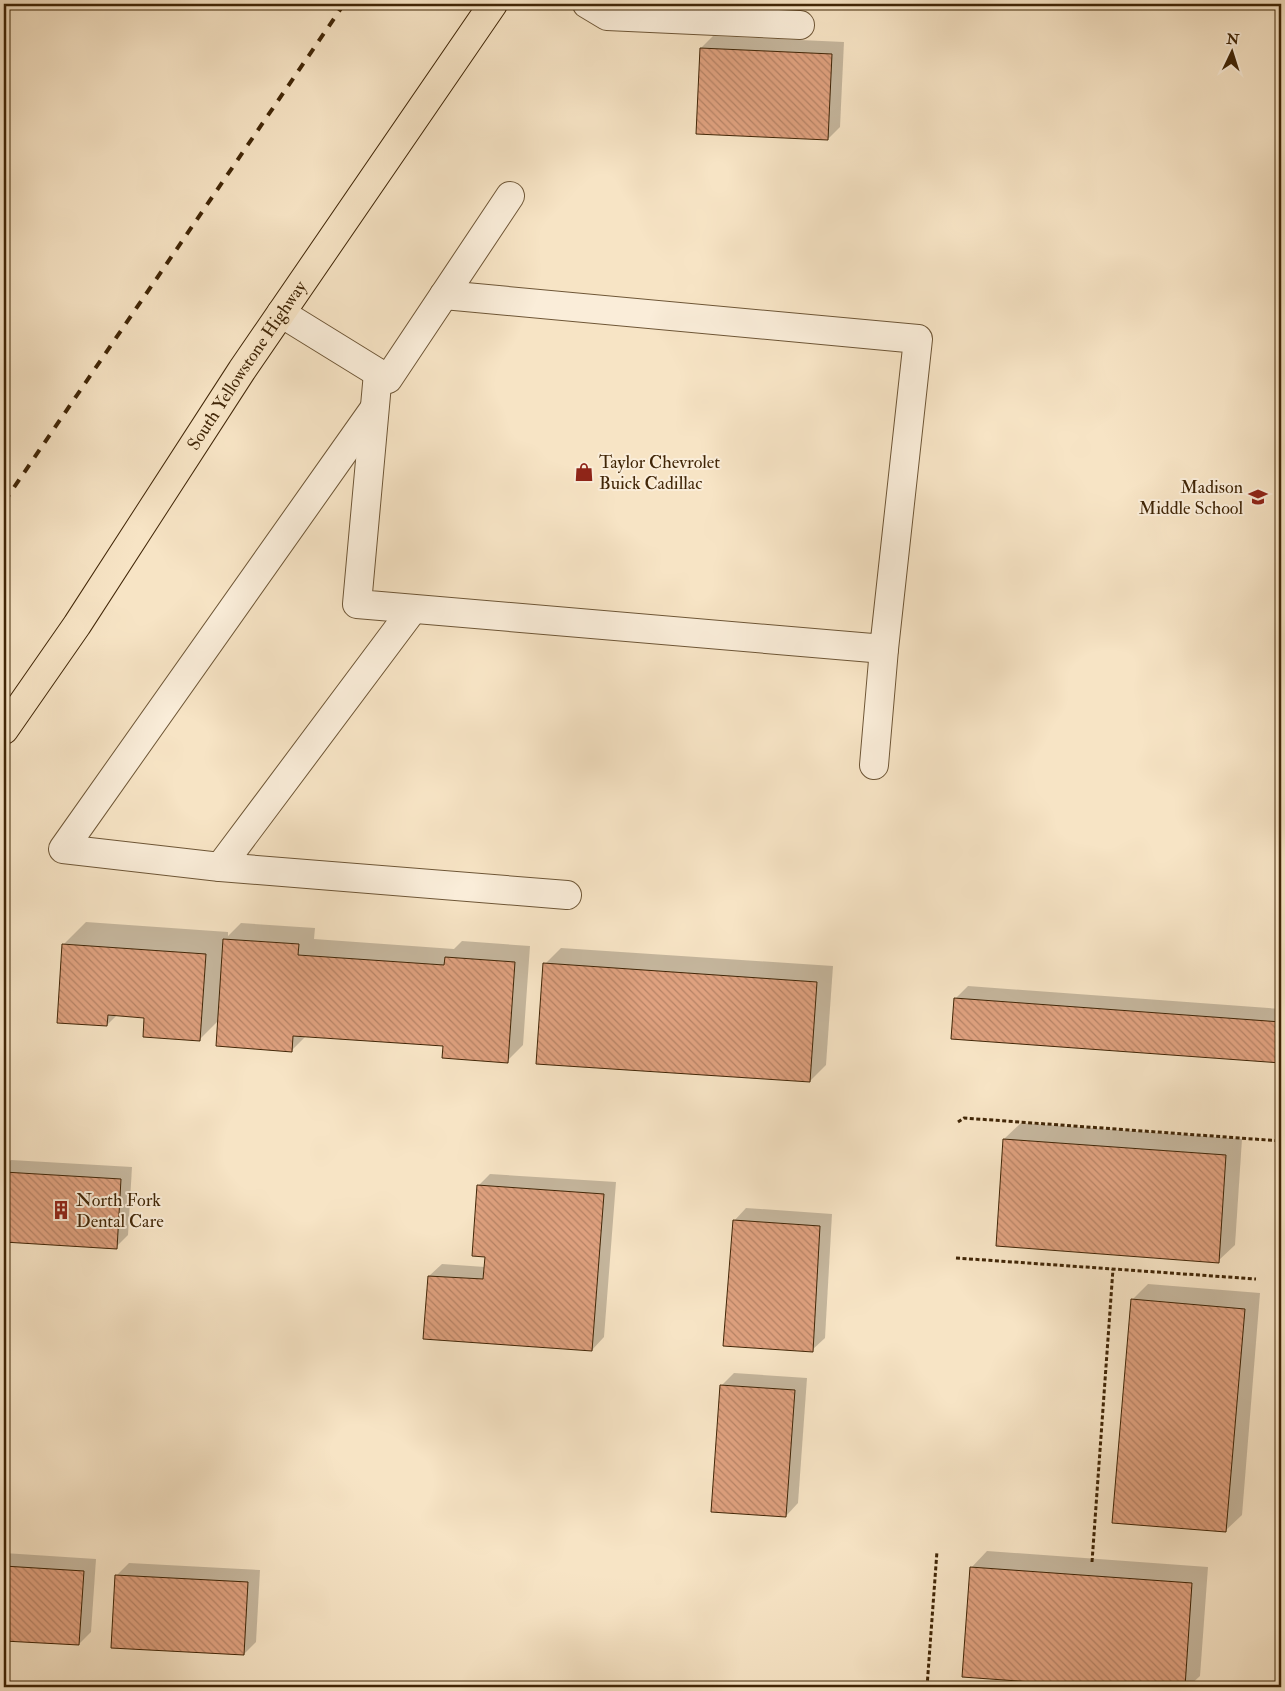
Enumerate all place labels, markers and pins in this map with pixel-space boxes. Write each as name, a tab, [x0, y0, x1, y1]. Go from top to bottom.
place label: Taylor Chevrolet Buick Cadillac	[599, 451, 720, 495]
shop icon: Taylor Chevrolet Buick Cadillac	[573, 461, 595, 483]
place label: Madison Middle School	[1139, 476, 1243, 520]
school or university icon: Madison Middle School	[1247, 486, 1269, 508]
place label: North Fork Dental Care	[76, 1189, 164, 1233]
building icon: North Fork Dental Care	[50, 1199, 72, 1221]

